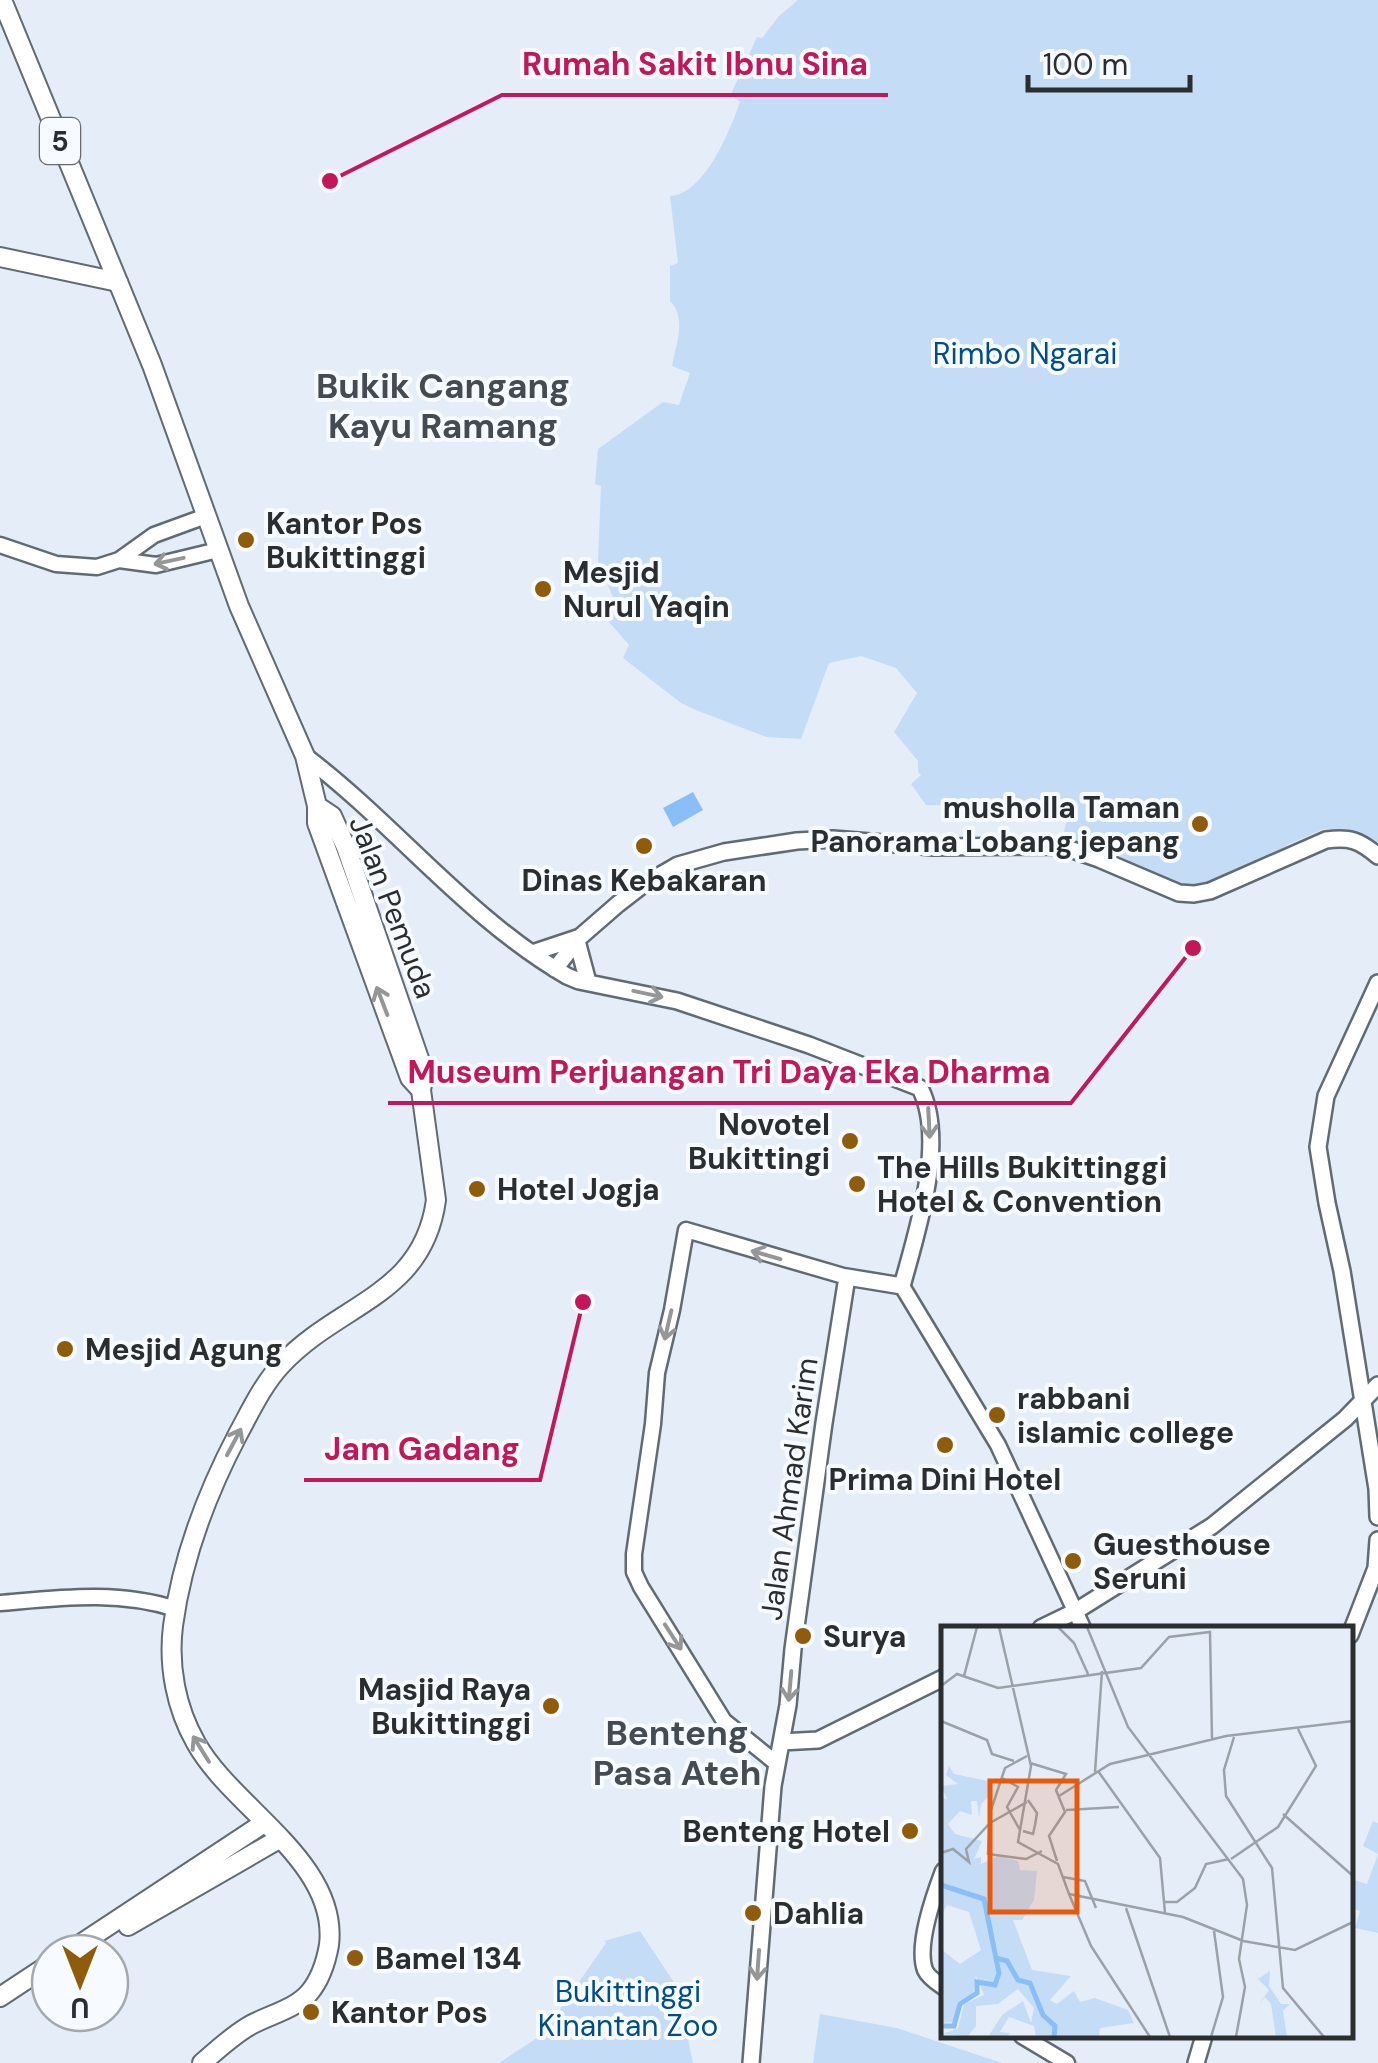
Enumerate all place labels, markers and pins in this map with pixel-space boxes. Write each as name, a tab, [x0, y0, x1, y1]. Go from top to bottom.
callout: Rumah Sakit Ibnu Sina	[502, 33, 888, 95]
place label: Kantor Pos Bukittinggi	[266, 504, 426, 577]
marker: Kantor Pos Bukittinggi	[235, 529, 257, 551]
place label: Mesjid Nurul Yaqin	[563, 553, 730, 626]
marker: Mesjid Nurul Yaqin	[532, 578, 554, 600]
place label: musholla Taman Panorama Lobang jepang	[811, 788, 1180, 861]
marker: musholla Taman Panorama Lobang jepang	[1189, 813, 1211, 835]
marker: Dinas Kebakaran	[633, 835, 655, 857]
place label: Dinas Kebakaran	[522, 861, 766, 900]
callout: Museum Perjuangan Tri Daya Eka Dharma	[388, 1041, 1071, 1103]
place label: Novotel Bukittingi	[688, 1105, 830, 1178]
marker: Novotel Bukittingi	[839, 1130, 861, 1152]
place label: The Hills Bukittinggi Hotel & Convention	[877, 1148, 1167, 1221]
place label: Hotel Jogja	[497, 1170, 660, 1209]
marker: The Hills Bukittinggi Hotel & Convention	[846, 1173, 868, 1195]
marker: Hotel Jogja	[466, 1178, 488, 1200]
place label: Mesjid Agung	[85, 1330, 283, 1369]
marker: Mesjid Agung	[54, 1338, 76, 1360]
place label: rabbani islamic college	[1017, 1379, 1234, 1452]
marker: rabbani islamic college	[986, 1404, 1008, 1426]
callout: Jam Gadang	[304, 1418, 540, 1480]
marker: Prima Dini Hotel	[934, 1434, 956, 1456]
place label: Prima Dini Hotel	[829, 1460, 1061, 1499]
place label: Guesthouse Seruni	[1093, 1525, 1271, 1598]
marker: Guesthouse Seruni	[1062, 1550, 1084, 1572]
place label: Surya	[823, 1617, 906, 1656]
marker: Surya	[792, 1625, 814, 1647]
place label: Masjid Raya Bukittinggi	[358, 1670, 531, 1743]
marker: Masjid Raya Bukittinggi	[540, 1695, 562, 1717]
place label: Benteng Hotel	[682, 1812, 890, 1851]
marker: Benteng Hotel	[899, 1820, 921, 1842]
place label: Dahlia	[773, 1894, 864, 1933]
marker: Dahlia	[742, 1902, 764, 1924]
place label: Bamel 134	[375, 1939, 522, 1978]
marker: Bamel 134	[344, 1947, 366, 1969]
place label: Kantor Pos	[331, 1993, 488, 2032]
marker: Kantor Pos	[300, 2001, 322, 2023]

